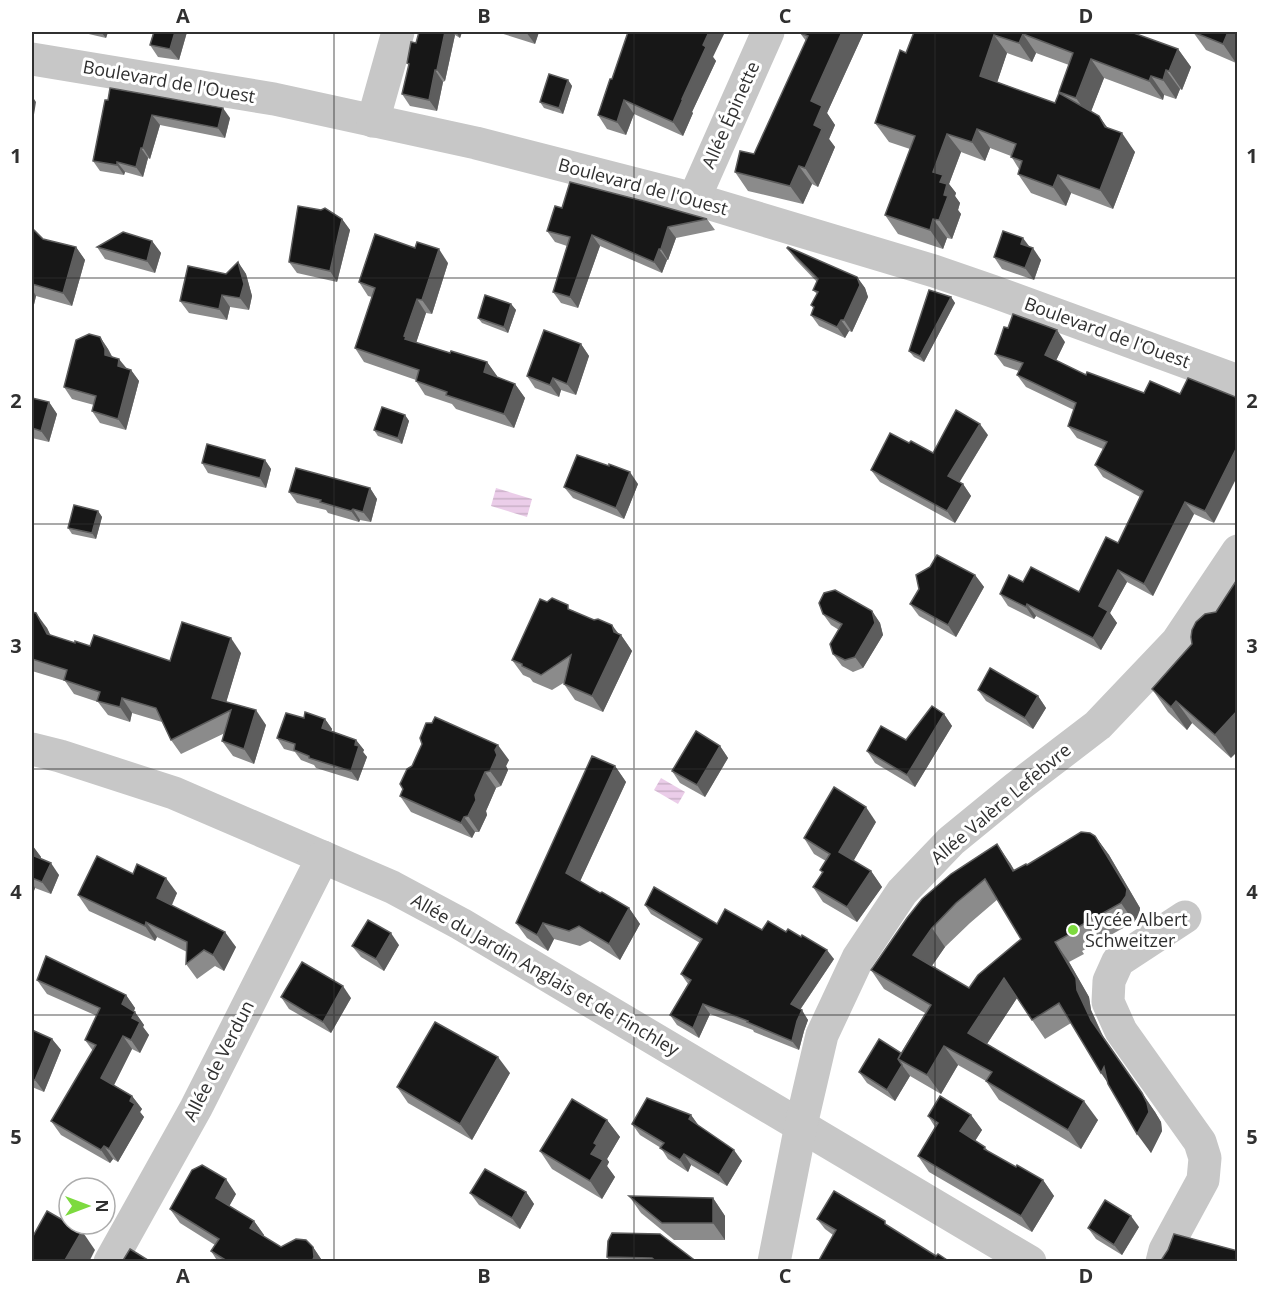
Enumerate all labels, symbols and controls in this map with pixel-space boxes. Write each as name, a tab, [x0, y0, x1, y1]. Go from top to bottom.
text: A	[176, 2, 190, 29]
text: B	[477, 2, 491, 29]
text: C	[779, 2, 792, 29]
text: D	[1079, 2, 1093, 29]
street label: Boulevard de l'Ouest	[81, 54, 257, 108]
street label: Allée Épinette	[696, 57, 764, 172]
text: 1	[10, 142, 22, 169]
text: 1	[1246, 142, 1258, 169]
street label: Boulevard de l'Ouest	[556, 152, 731, 220]
street label: Boulevard de l'Ouest	[1021, 291, 1193, 373]
text: 2	[10, 387, 22, 414]
text: 2	[1246, 387, 1258, 414]
text: 3	[10, 632, 22, 659]
text: 3	[1246, 632, 1258, 659]
street label: Allée Valère Lefebvre	[925, 737, 1075, 869]
text: 4	[10, 878, 22, 905]
text: 4	[1246, 878, 1258, 905]
street label: Allée du Jardin Anglais et de Finchley	[407, 887, 685, 1061]
place label: Lycée Albert Schweitzer	[1085, 907, 1188, 952]
marker: Lycée Albert Schweitzer	[1066, 923, 1080, 937]
street label: Allée de Verdun	[177, 996, 259, 1125]
text: 5	[10, 1123, 22, 1150]
text: 5	[1246, 1123, 1258, 1150]
north arrow	[57, 1176, 117, 1236]
text: N	[91, 1199, 113, 1213]
text: A	[176, 1262, 190, 1289]
text: B	[477, 1262, 491, 1289]
text: C	[779, 1262, 792, 1289]
text: D	[1079, 1262, 1093, 1289]

